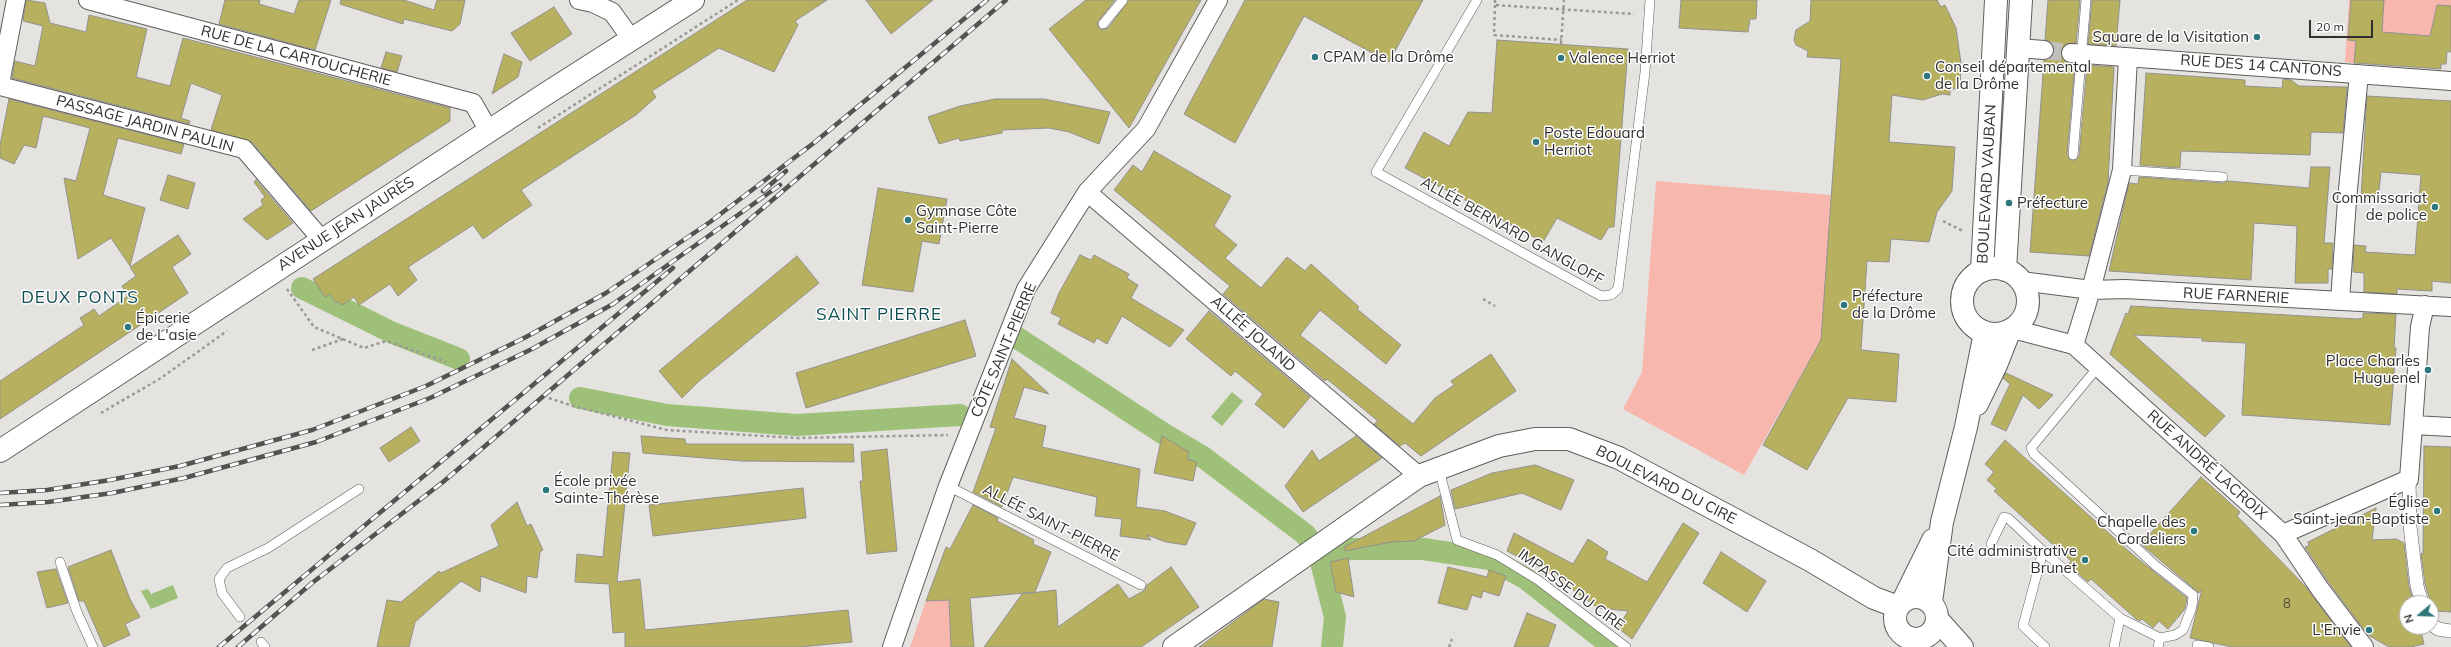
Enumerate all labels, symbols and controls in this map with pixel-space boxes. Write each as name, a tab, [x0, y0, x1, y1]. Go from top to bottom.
scale bar	[2311, 12, 2375, 38]
text: 20 m	[2316, 19, 2344, 34]
street label: RUE DE LA CARTOUCHERIE	[199, 22, 393, 90]
place label: Square de la Visitation	[2093, 28, 2249, 46]
marker: Square de la Visitation	[2252, 32, 2262, 42]
place label: CPAM de la Drôme	[1323, 48, 1454, 66]
place label: Valence Herriot	[1569, 49, 1675, 67]
street label: RUE DES 14 CANTONS	[2180, 51, 2342, 81]
marker: CPAM de la Drôme	[1310, 52, 1320, 62]
marker: Valence Herriot	[1556, 53, 1566, 63]
place label: Conseil départemental de la Drôme	[1935, 58, 2091, 93]
marker: Conseil départemental de la Drôme	[1922, 71, 1932, 81]
street label: PASSAGE JARDIN PAULIN	[54, 92, 236, 156]
street label: BOULEVARD VAUBAN	[1974, 104, 2000, 264]
place label: Poste Edouard Herriot	[1544, 124, 1645, 159]
marker: Poste Edouard Herriot	[1531, 137, 1541, 147]
street label: AVENUE JEAN JAURÈS	[274, 173, 418, 275]
street label: ALLÉE BERNARD GANGLOFF	[1417, 173, 1607, 289]
place label: Commissariat de police	[2332, 189, 2427, 224]
place label: Préfecture	[2017, 194, 2088, 212]
marker: Préfecture	[2004, 198, 2014, 208]
place label: Gymnase Côte Saint-Pierre	[916, 202, 1017, 237]
marker: Commissariat de police	[2430, 202, 2440, 212]
marker: Gymnase Côte Saint-Pierre	[903, 215, 913, 225]
street label: CÔTE SAINT-PIERRE	[967, 280, 1041, 420]
street label: RUE FARNERIE	[2183, 284, 2289, 308]
place label: Préfecture de la Drôme	[1852, 287, 1936, 322]
district label: DEUX PONTS	[21, 288, 139, 308]
street label: ALLÉE JOLAND	[1207, 292, 1299, 376]
marker: Préfecture de la Drôme	[1839, 300, 1849, 310]
district label: SAINT PIERRE	[816, 305, 942, 325]
place label: Épicerie de L'asie	[136, 309, 197, 344]
marker: Épicerie de L'asie	[123, 322, 133, 332]
place label: Place Charles Huguenel	[2326, 352, 2420, 387]
marker: Place Charles Huguenel	[2423, 365, 2433, 375]
street label: RUE ANDRÉ LACROIX	[2143, 406, 2271, 524]
street label: BOULEVARD DU CIRE	[1593, 442, 1739, 528]
place label: École privée Sainte-Thérèse	[554, 472, 659, 507]
street label: ALLÉE SAINT-PIERRE	[980, 481, 1122, 565]
marker: École privée Sainte-Thérèse	[541, 485, 551, 495]
place label: Église Saint-jean-Baptiste	[2293, 493, 2429, 528]
marker: Église Saint-jean-Baptiste	[2432, 506, 2442, 516]
place label: Chapelle des Cordeliers	[2097, 513, 2186, 548]
marker: Chapelle des Cordeliers	[2189, 526, 2199, 536]
place label: Cité administrative Brunet	[1947, 542, 2077, 577]
street label: IMPASSE DU CIRE	[1514, 545, 1628, 635]
marker: Cité administrative Brunet	[2080, 555, 2090, 565]
north arrow	[2399, 595, 2439, 635]
house number: 8	[2283, 596, 2291, 612]
text: N	[2401, 612, 2417, 625]
place label: L'Envie	[2312, 621, 2361, 639]
marker: L'Envie	[2364, 625, 2374, 635]

